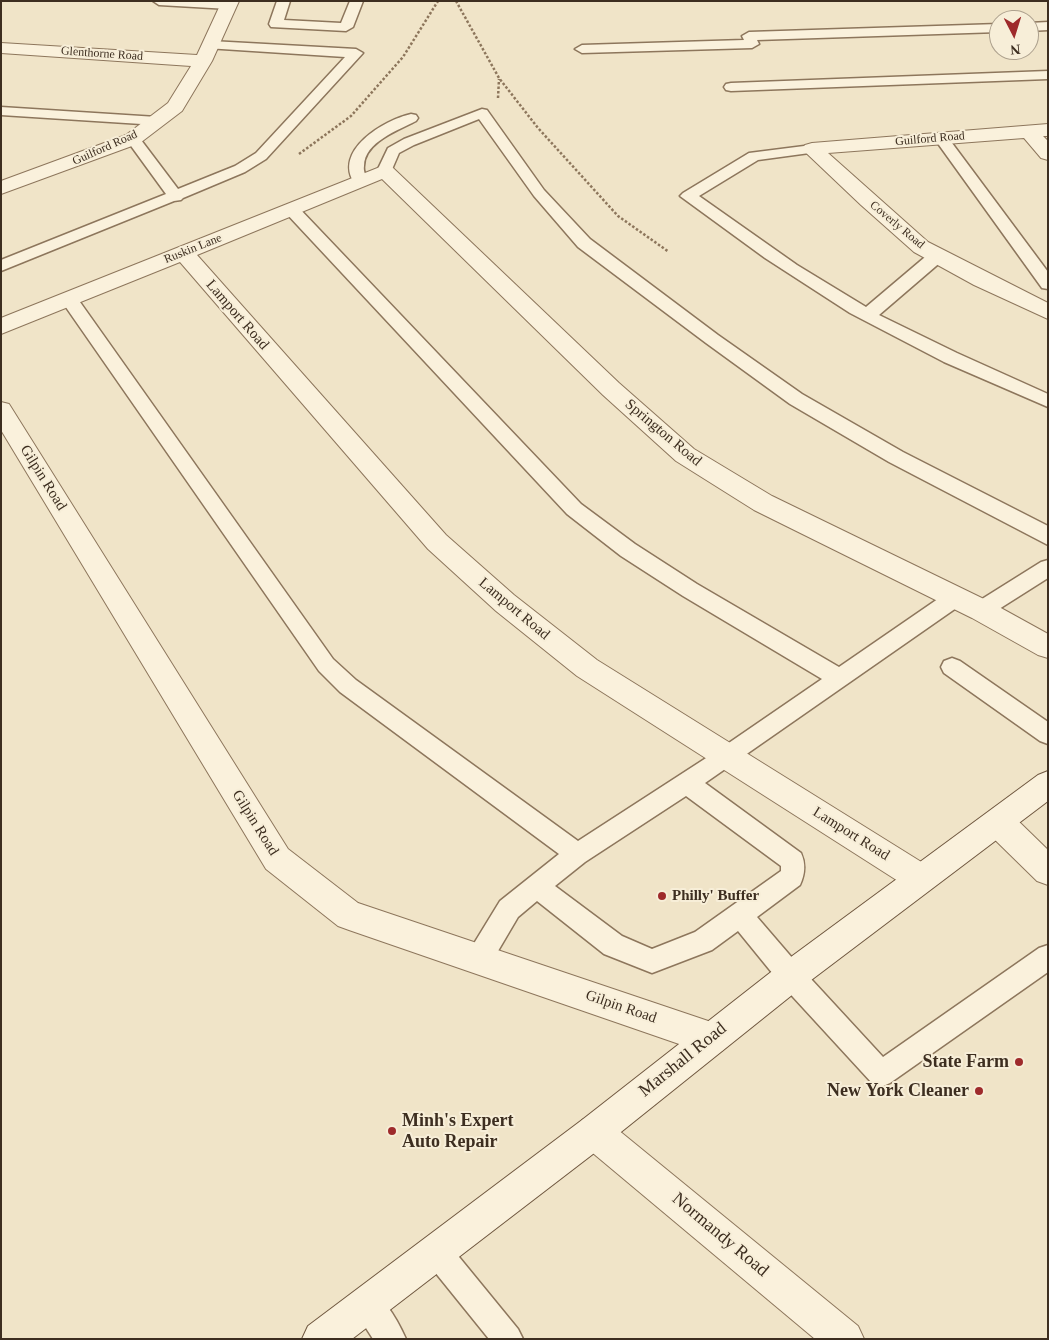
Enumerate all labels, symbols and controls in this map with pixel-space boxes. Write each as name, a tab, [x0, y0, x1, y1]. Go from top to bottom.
north arrow	[989, 10, 1039, 60]
text: N	[1010, 42, 1021, 57]
street label: Glenthorne Road	[60, 44, 144, 64]
street label: Guilford Road	[70, 127, 140, 169]
street label: Guilford Road	[895, 129, 965, 149]
street label: Coverly Road	[867, 198, 927, 252]
street label: Ruskin Lane	[162, 231, 224, 267]
street label: Lamport Road	[202, 276, 272, 354]
street label: Springton Road	[621, 396, 705, 470]
street label: Gilpin Road	[16, 442, 70, 514]
street label: Lamport Road	[475, 574, 553, 644]
street label: Gilpin Road	[228, 787, 282, 859]
street label: Lamport Road	[809, 803, 893, 865]
place label: Philly' Buffer	[672, 887, 759, 905]
marker: Philly' Buffer	[656, 890, 668, 902]
street label: Gilpin Road	[583, 986, 659, 1028]
street label: Marshall Road	[635, 1018, 731, 1102]
place label: State Farm	[923, 1051, 1009, 1073]
marker: State Farm	[1013, 1056, 1025, 1068]
place label: New York Cleaner	[827, 1080, 969, 1102]
marker: New York Cleaner	[973, 1085, 985, 1097]
place label: Minh's Expert Auto Repair	[402, 1110, 514, 1152]
marker: Minh's Expert Auto Repair	[386, 1125, 398, 1137]
street label: Normandy Road	[667, 1188, 773, 1282]

